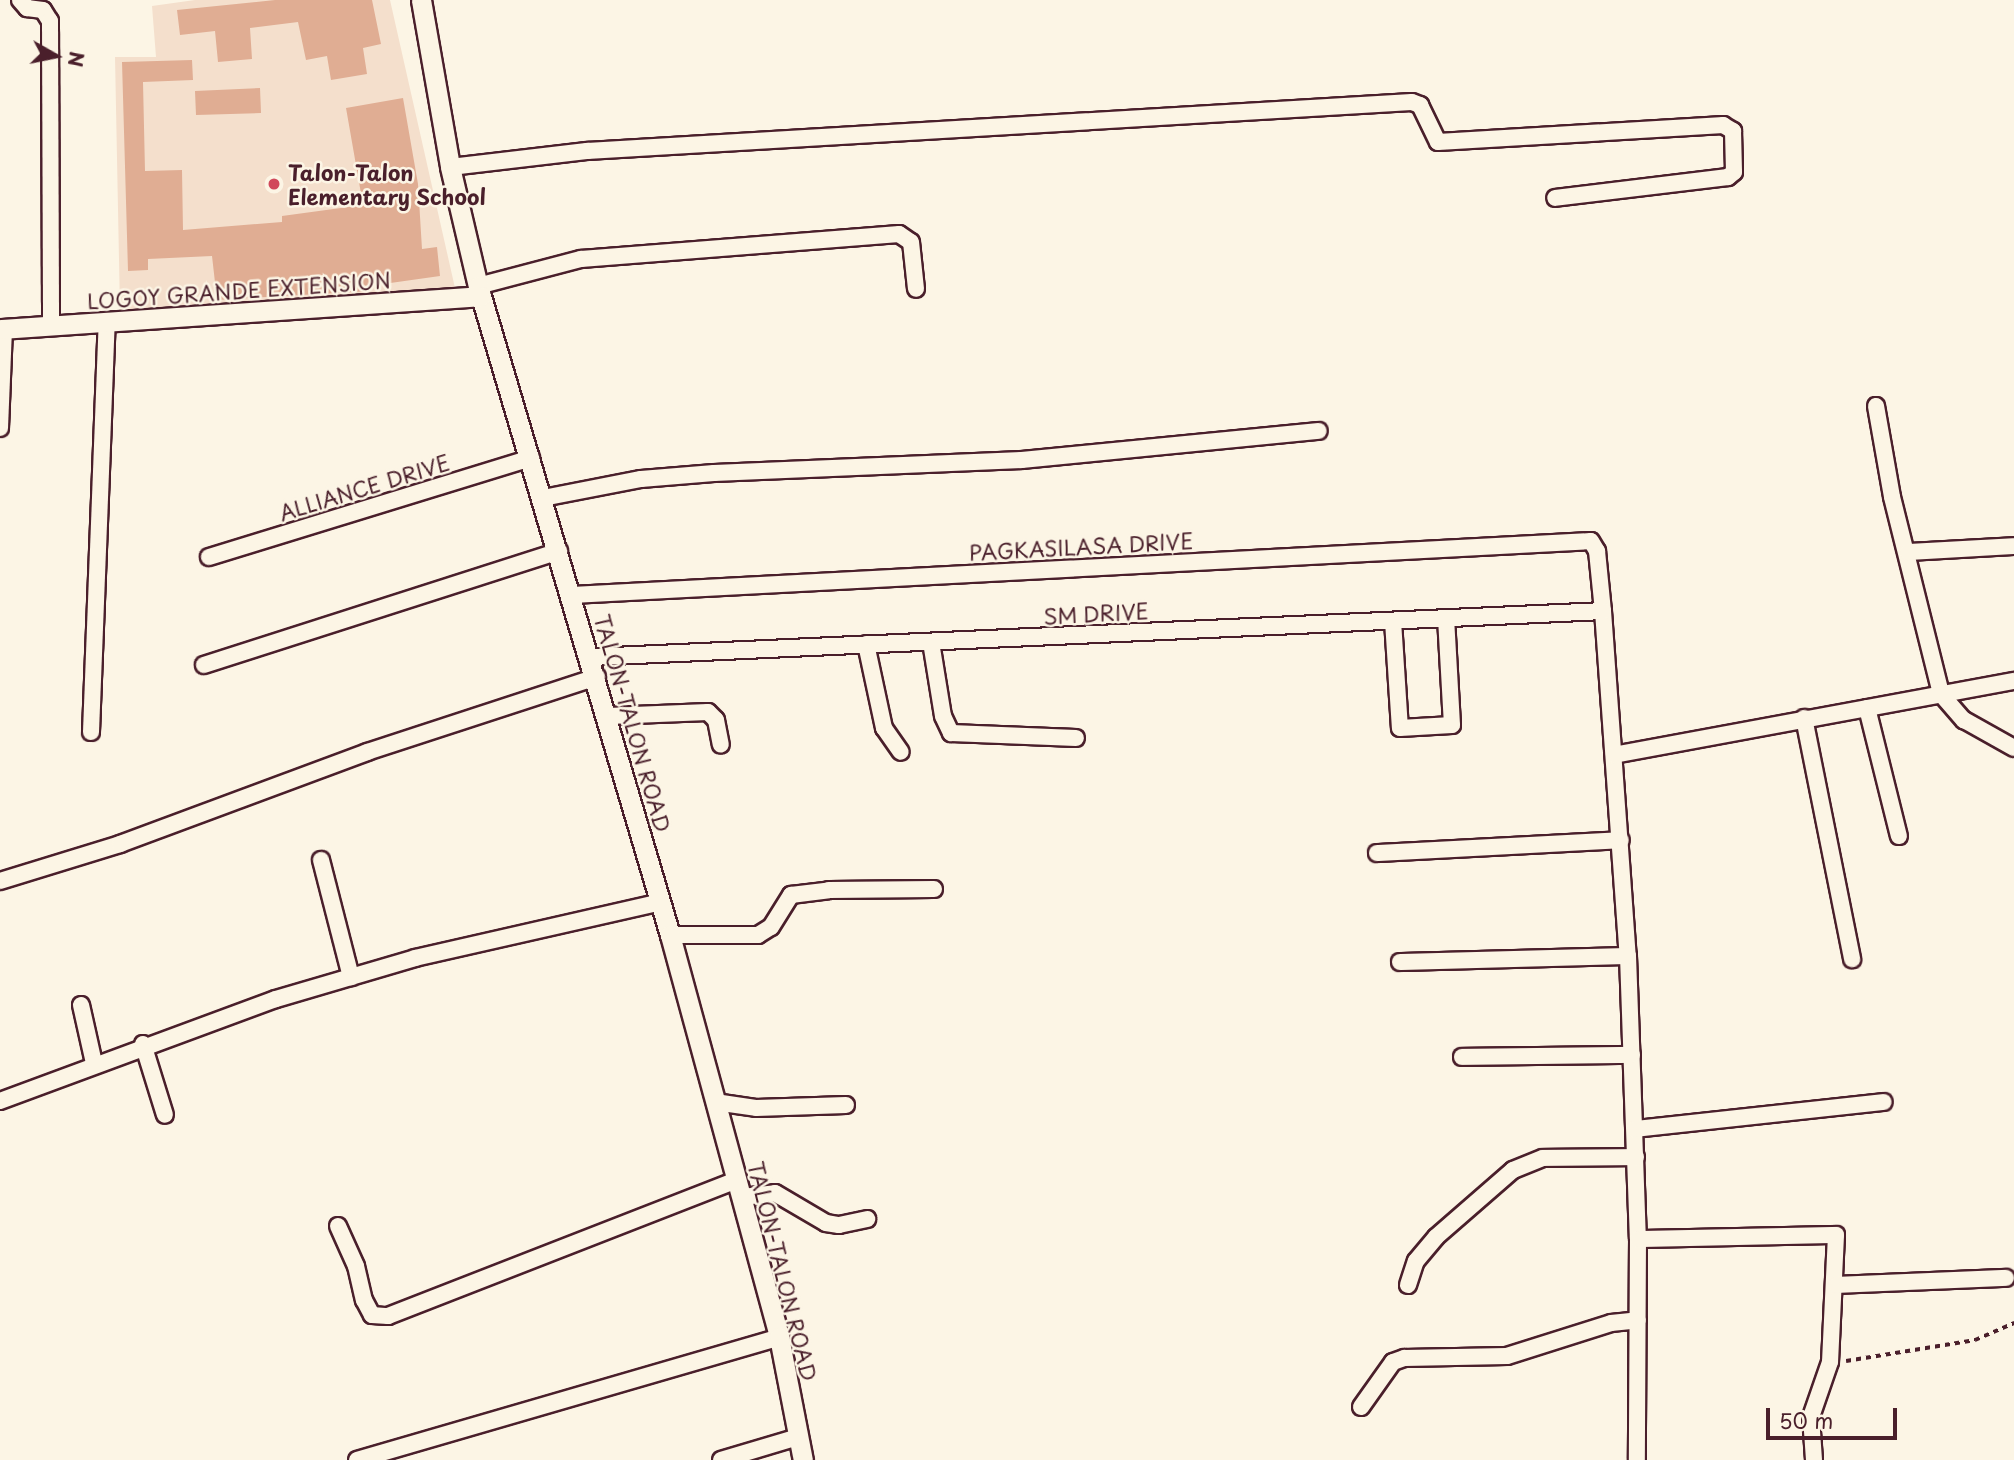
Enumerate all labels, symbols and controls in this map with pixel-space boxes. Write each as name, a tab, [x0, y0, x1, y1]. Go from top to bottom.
north arrow	[21, 21, 91, 91]
text: N	[62, 50, 92, 69]
place label: Talon-Talon Elementary School	[288, 159, 486, 209]
marker: Talon-Talon Elementary School	[266, 176, 282, 192]
street label: LOGOY GRANDE EXTENSION	[86, 267, 392, 313]
street label: ALLIANCE DRIVE	[276, 449, 452, 525]
street label: PAGKASILASA DRIVE	[969, 528, 1193, 564]
street label: SM DRIVE	[1043, 598, 1149, 628]
street label: TALON-TALON ROAD	[590, 610, 676, 836]
street label: TALON-TALON ROAD	[743, 1158, 823, 1384]
scale bar	[1769, 1394, 1900, 1438]
text: 50 m	[1779, 1404, 1833, 1436]

